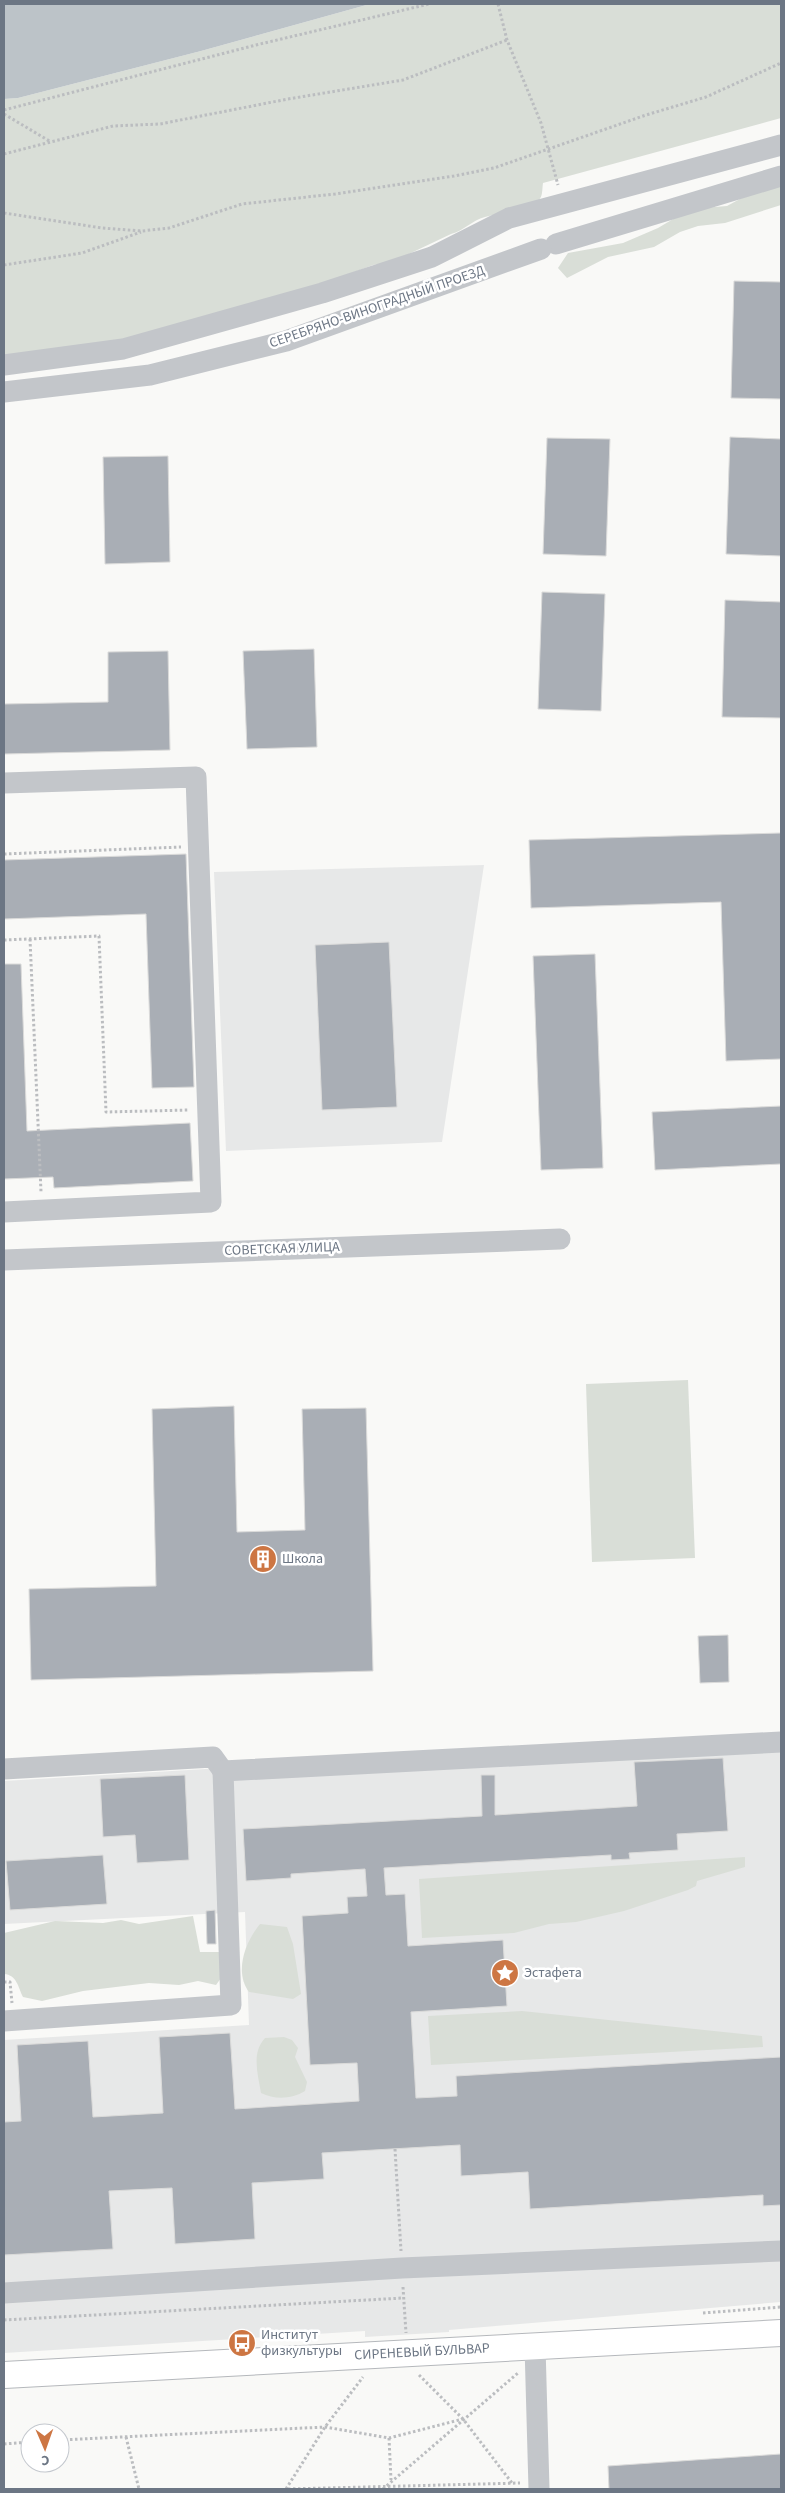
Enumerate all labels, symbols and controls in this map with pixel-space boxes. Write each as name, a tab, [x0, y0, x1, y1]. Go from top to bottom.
street label: СЕРЕБРЯНО-ВИНОГРАДНЫЙ ПРОЕЗД	[267, 261, 487, 353]
street label: СОВЕТСКАЯ УЛИЦА	[224, 1237, 340, 1261]
building icon: Школа	[248, 1544, 278, 1574]
place label: Школа	[282, 1549, 323, 1569]
place icon: Эстафета	[490, 1958, 520, 1988]
place label: Эстафета	[524, 1963, 582, 1983]
place label: Институт физкультуры	[261, 2325, 342, 2361]
bus stop icon: Институт физкультуры	[227, 2328, 257, 2358]
street label: СИРЕНЕВЫЙ БУЛЬВАР	[354, 2338, 490, 2366]
north arrow	[20, 2423, 70, 2473]
text: С	[41, 2450, 50, 2470]

